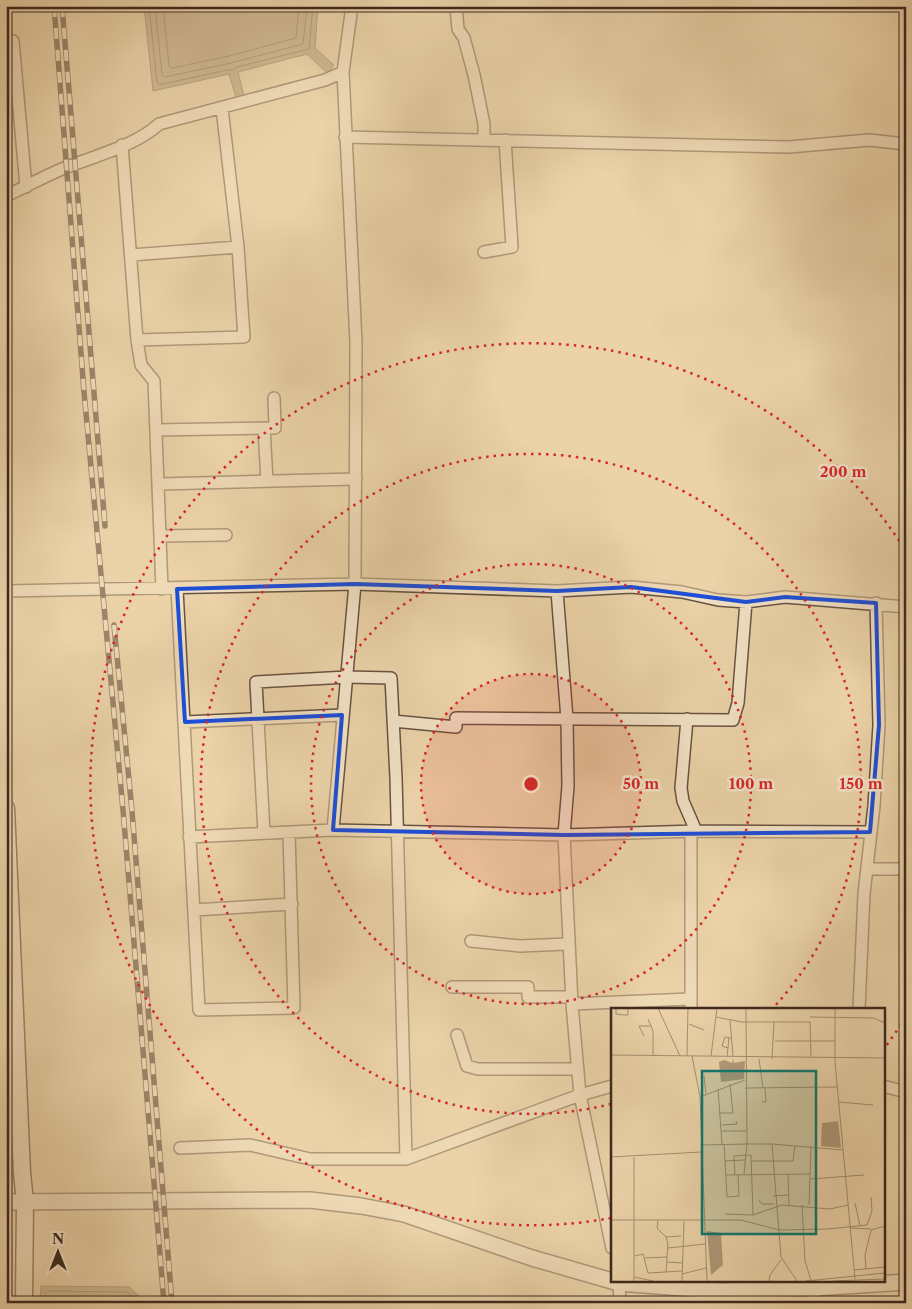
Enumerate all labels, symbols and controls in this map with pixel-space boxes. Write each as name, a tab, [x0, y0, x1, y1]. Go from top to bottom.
text: 200 m	[820, 462, 866, 481]
text: 50 m	[623, 774, 659, 793]
text: 100 m	[729, 774, 773, 793]
text: 150 m	[839, 774, 883, 793]
centre of rings	[522, 775, 540, 793]
inset map	[611, 1008, 884, 1282]
north arrow	[32, 1226, 82, 1276]
text: N	[52, 1230, 64, 1248]

